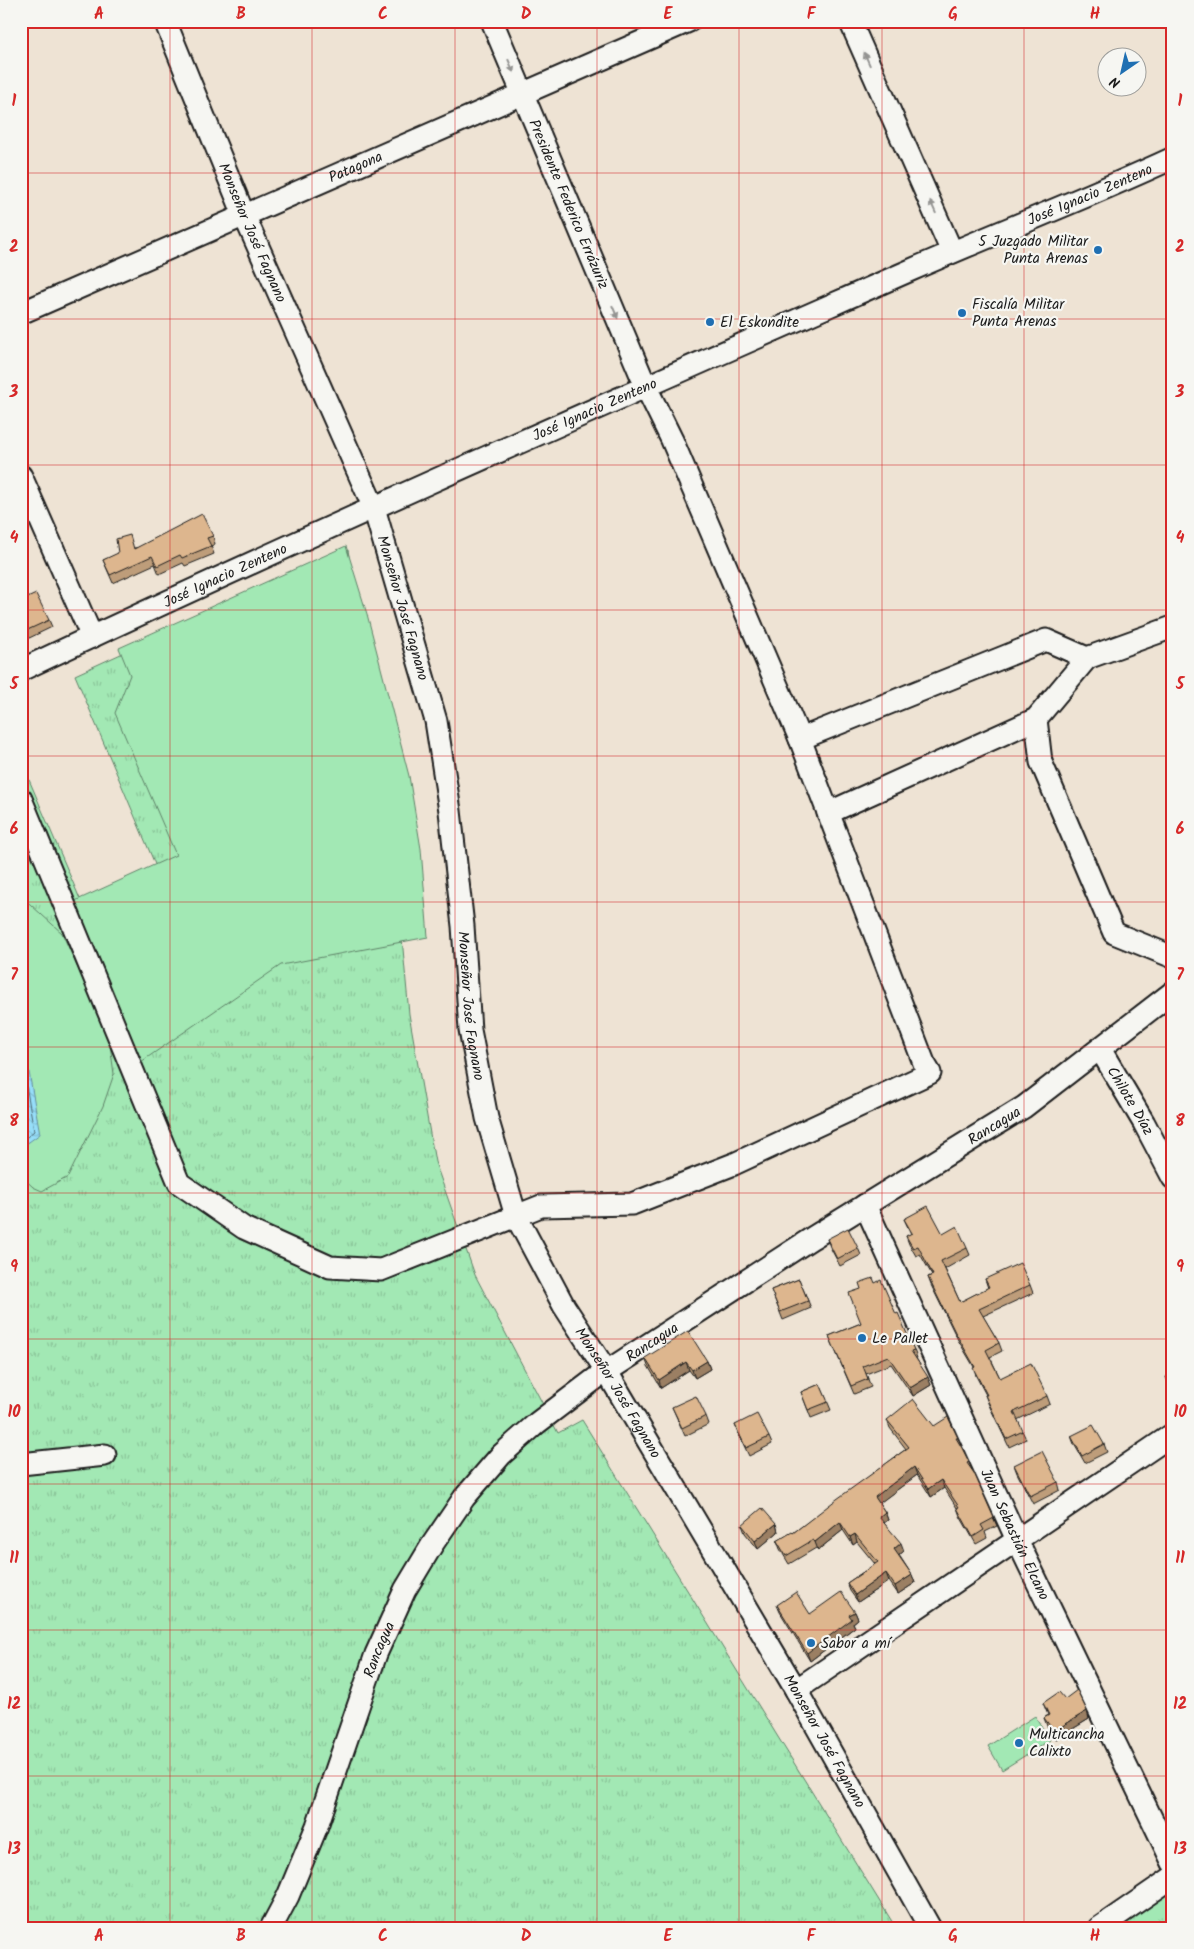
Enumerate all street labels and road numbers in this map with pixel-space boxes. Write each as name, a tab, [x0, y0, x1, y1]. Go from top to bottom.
street label: Presidente Federico Errázuriz	[521, 116, 615, 293]
street label: Patagona	[325, 145, 387, 190]
street label: José Ignacio Zenteno	[1024, 158, 1157, 233]
street label: Monseñor José Fagnano	[211, 159, 293, 307]
street label: José Ignacio Zenteno	[529, 372, 661, 448]
street label: Monseñor José Fagnano	[370, 533, 435, 684]
street label: José Ignacio Zenteno	[159, 537, 292, 615]
street label: Monseñor José Fagnano	[450, 930, 491, 1083]
street label: Chilote Díaz	[1100, 1062, 1160, 1140]
street label: Rancagua	[963, 1101, 1026, 1152]
street label: Rancagua	[621, 1317, 684, 1369]
street label: Monseñor José Fagnano	[568, 1323, 667, 1464]
street label: Juan Sebastián Elcano	[973, 1465, 1056, 1605]
street label: Rancagua	[358, 1618, 402, 1681]
street label: Monseñor José Fagnano	[776, 1670, 871, 1813]

